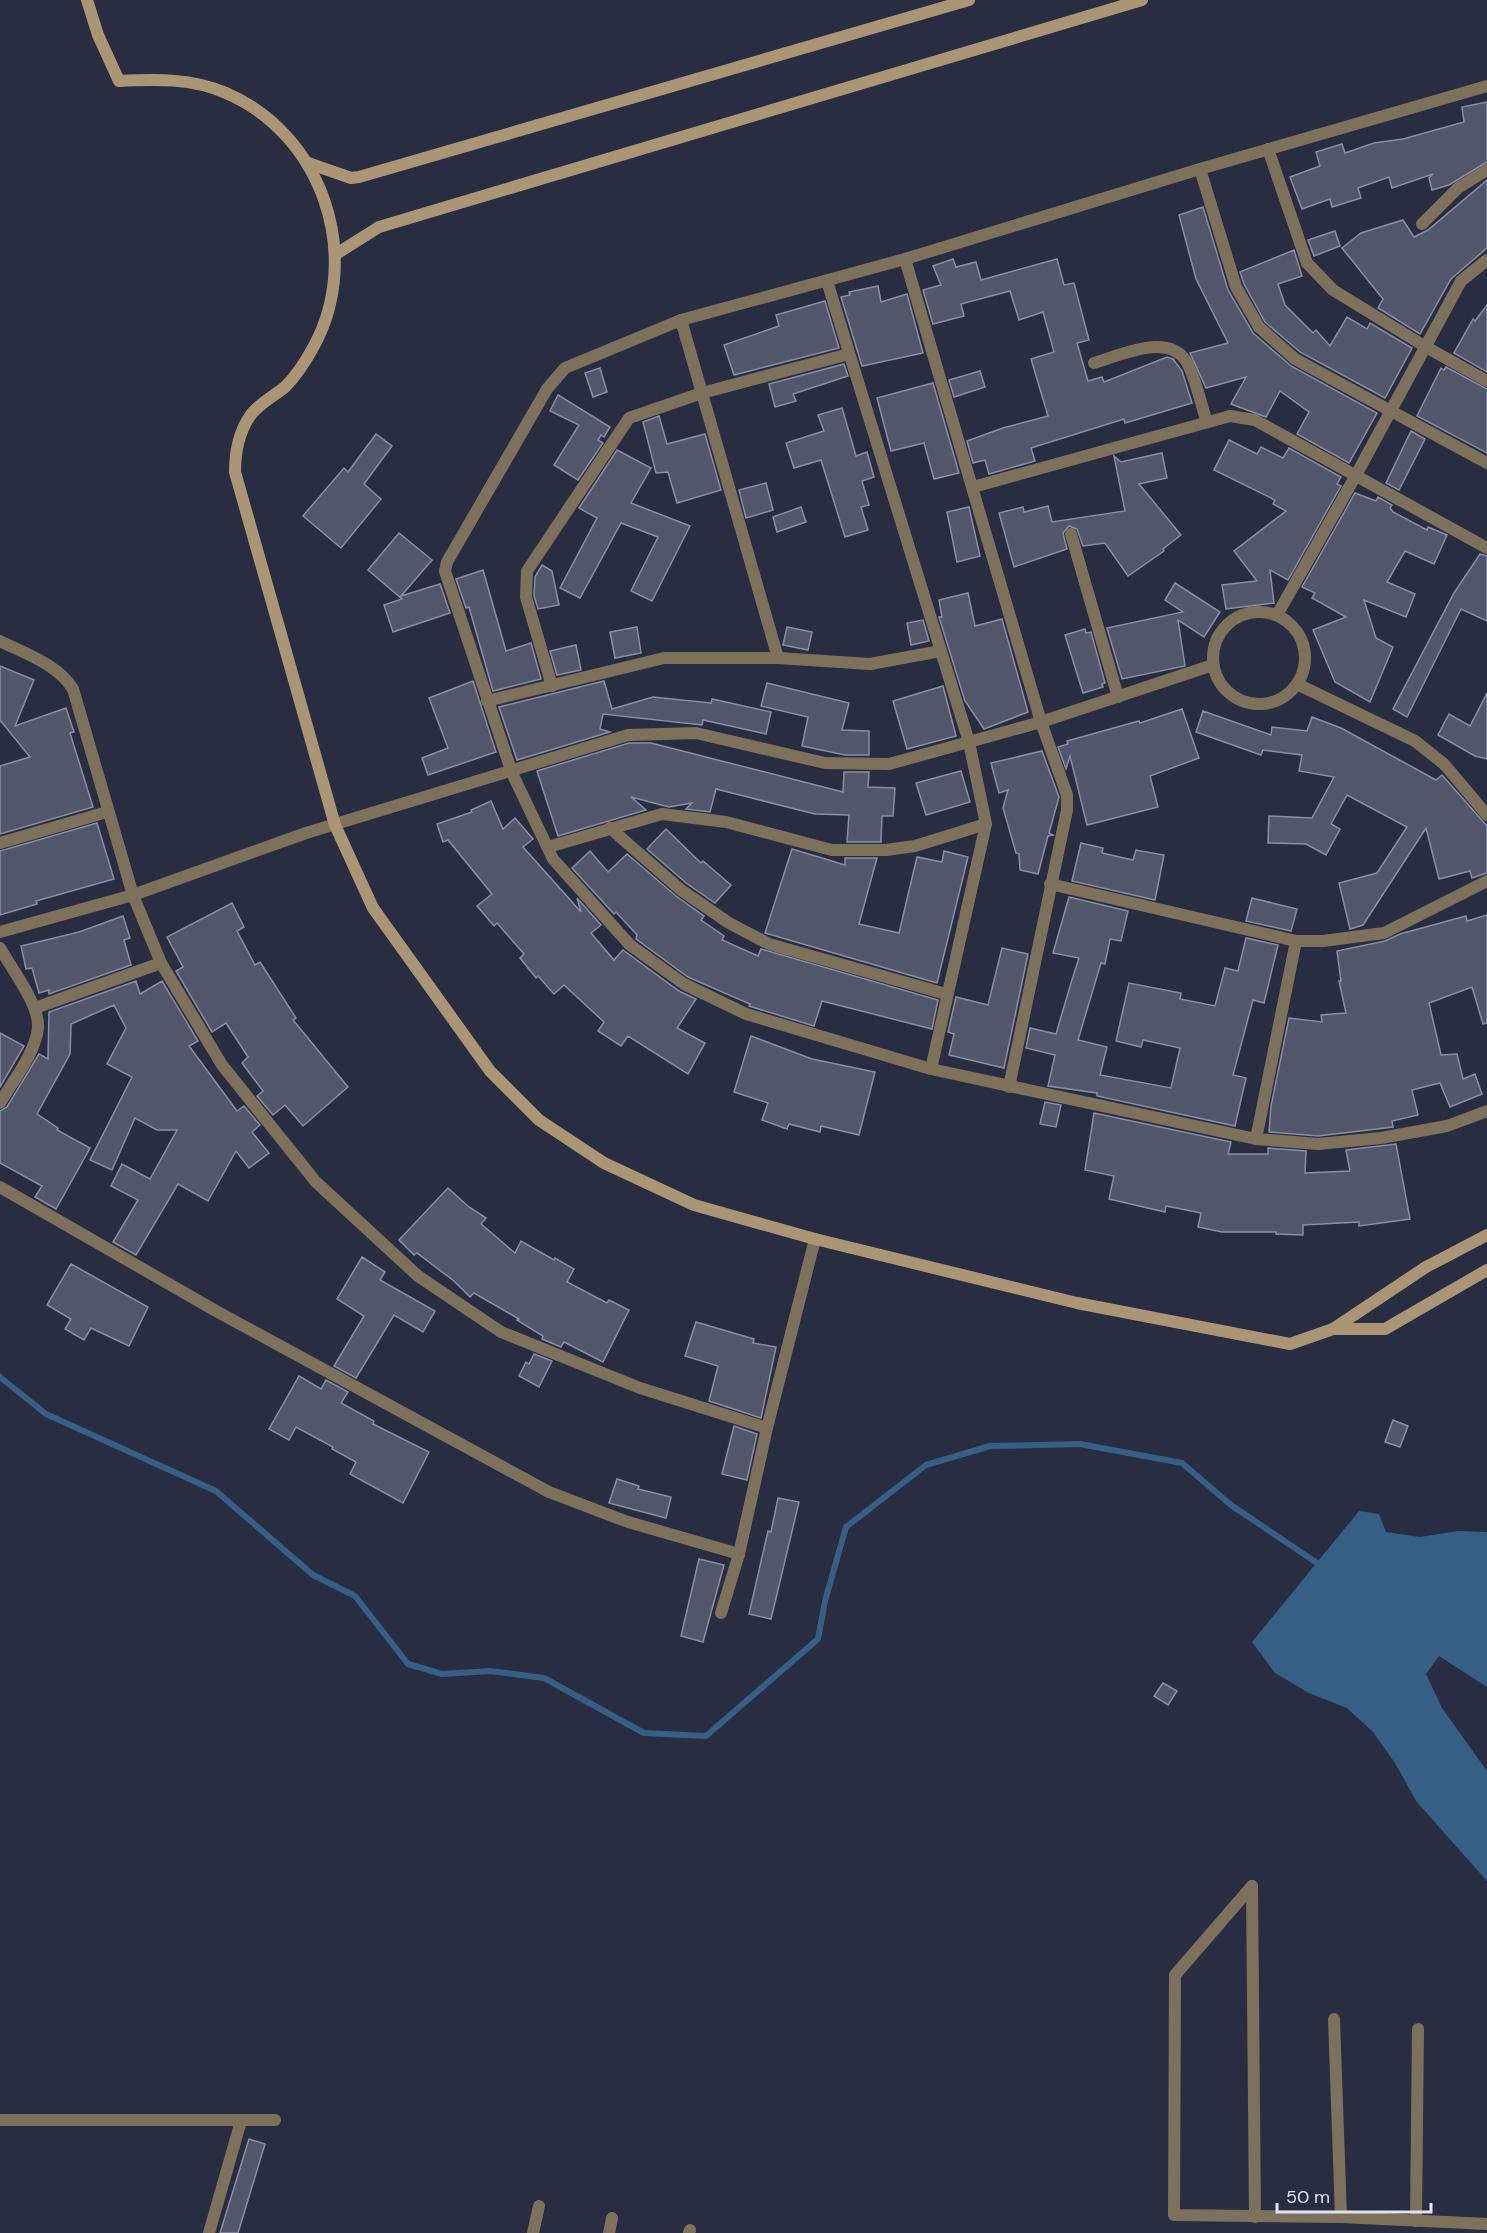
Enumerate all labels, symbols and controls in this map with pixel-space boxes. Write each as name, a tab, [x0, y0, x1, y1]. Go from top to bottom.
scale bar	[1277, 2176, 1432, 2214]
text: 50 m	[1286, 2185, 1330, 2209]

